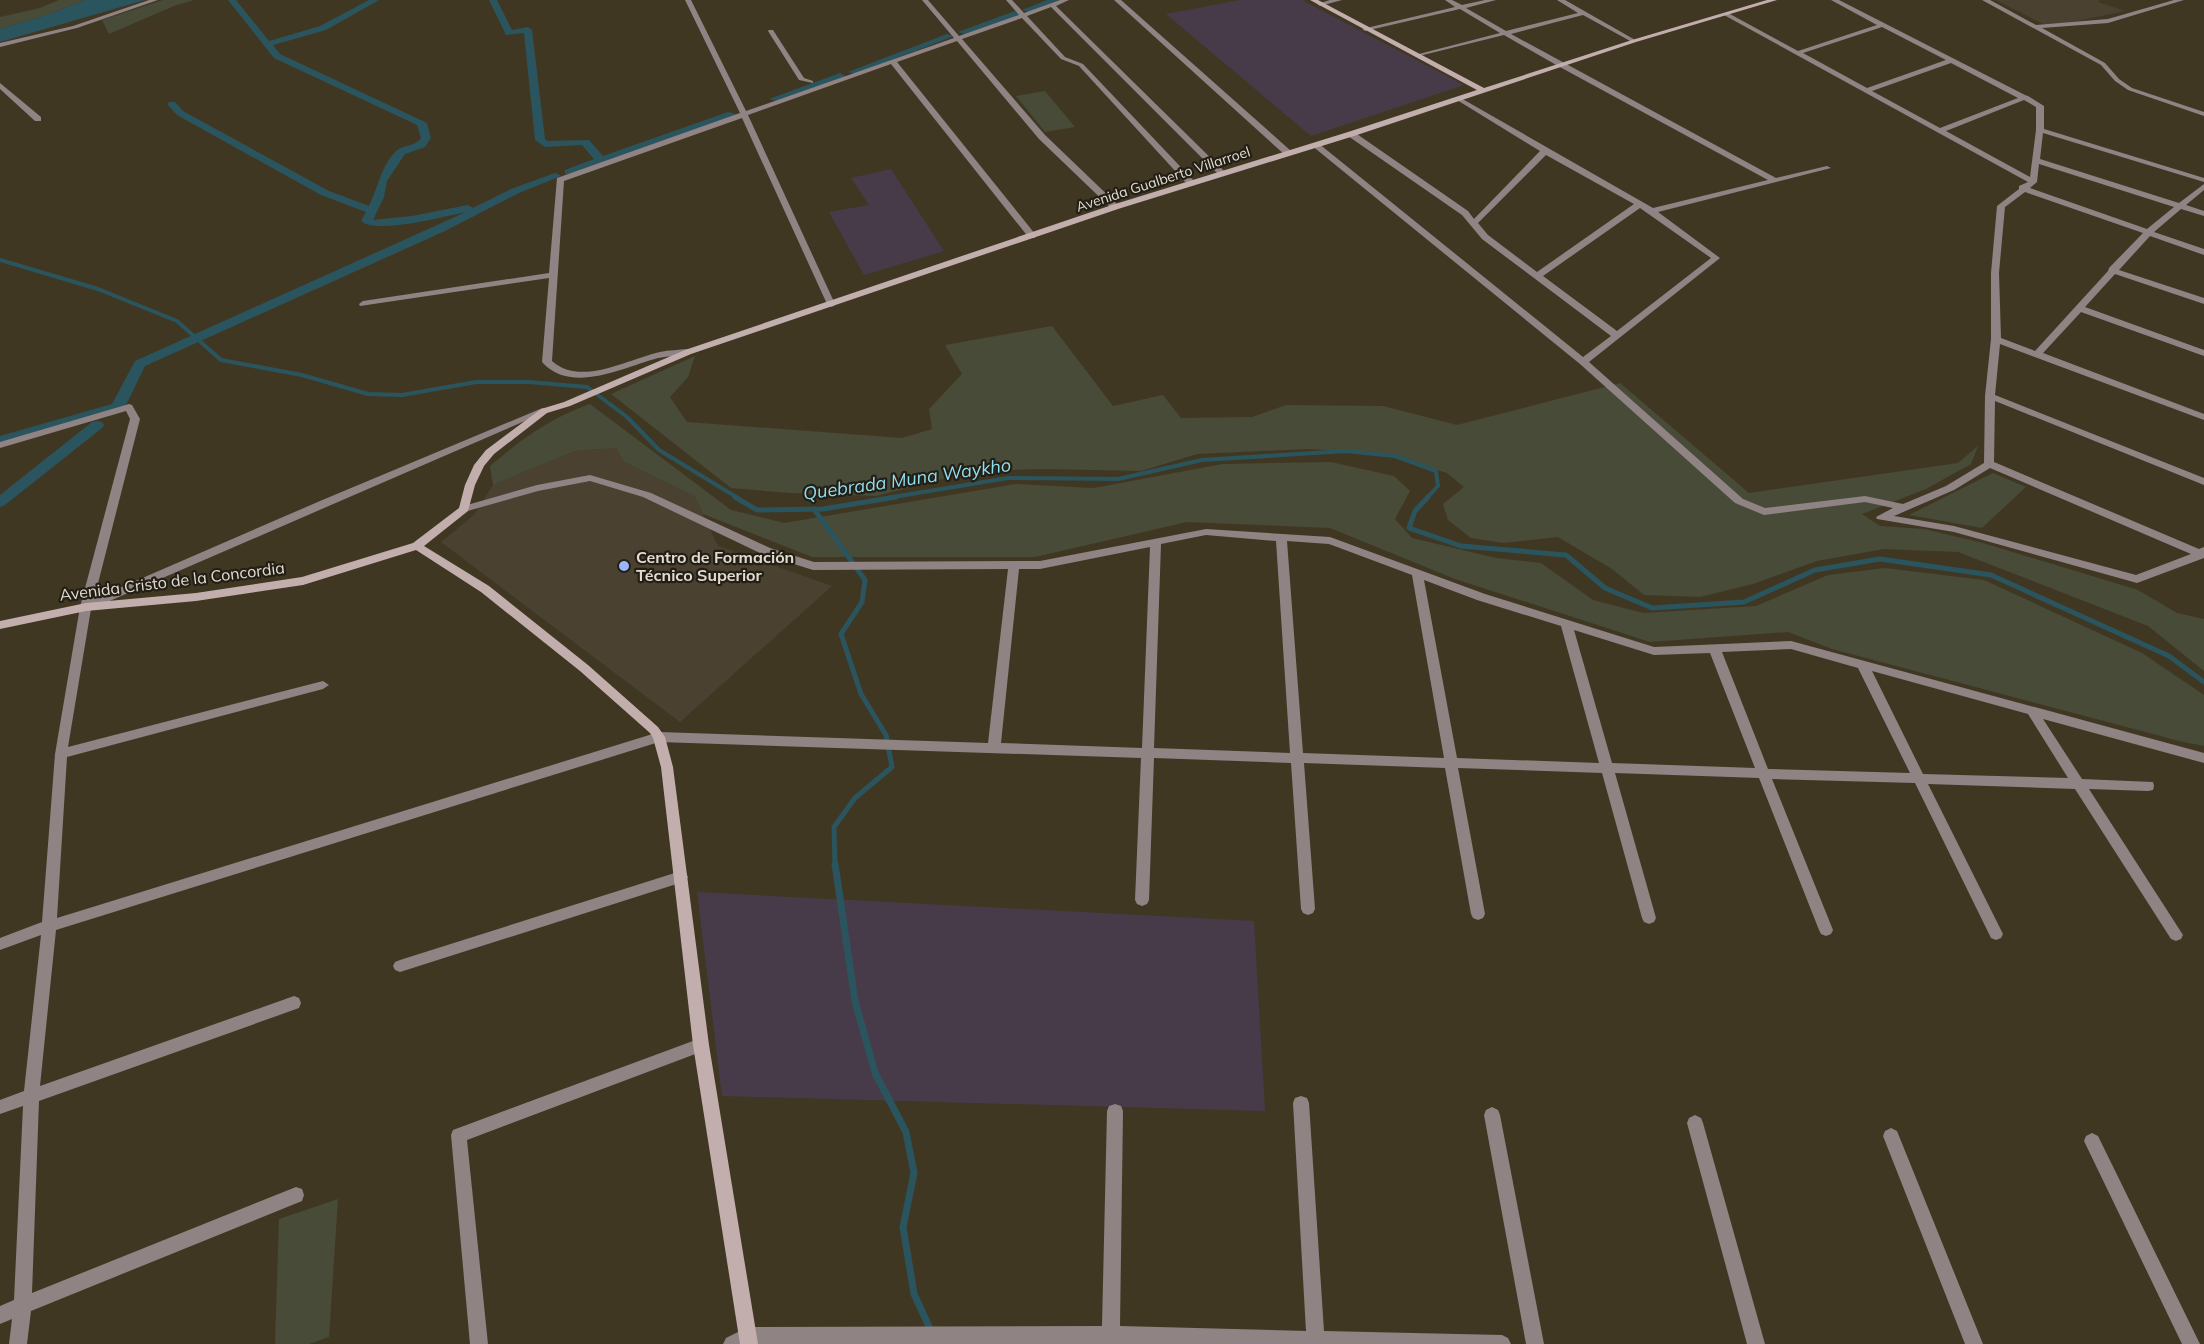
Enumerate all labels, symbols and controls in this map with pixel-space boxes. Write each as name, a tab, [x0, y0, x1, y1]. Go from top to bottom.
street label: Avenida Gualberto Villarroel	[1074, 142, 1252, 216]
water label: Quebrada Muna Waykho	[802, 453, 1012, 505]
place label: Centro de Formación Técnico Superior	[636, 547, 794, 585]
street label: Avenida Cristo de la Concordia	[58, 557, 286, 605]
marker: Centro de Formación Técnico Superior	[617, 559, 631, 573]

